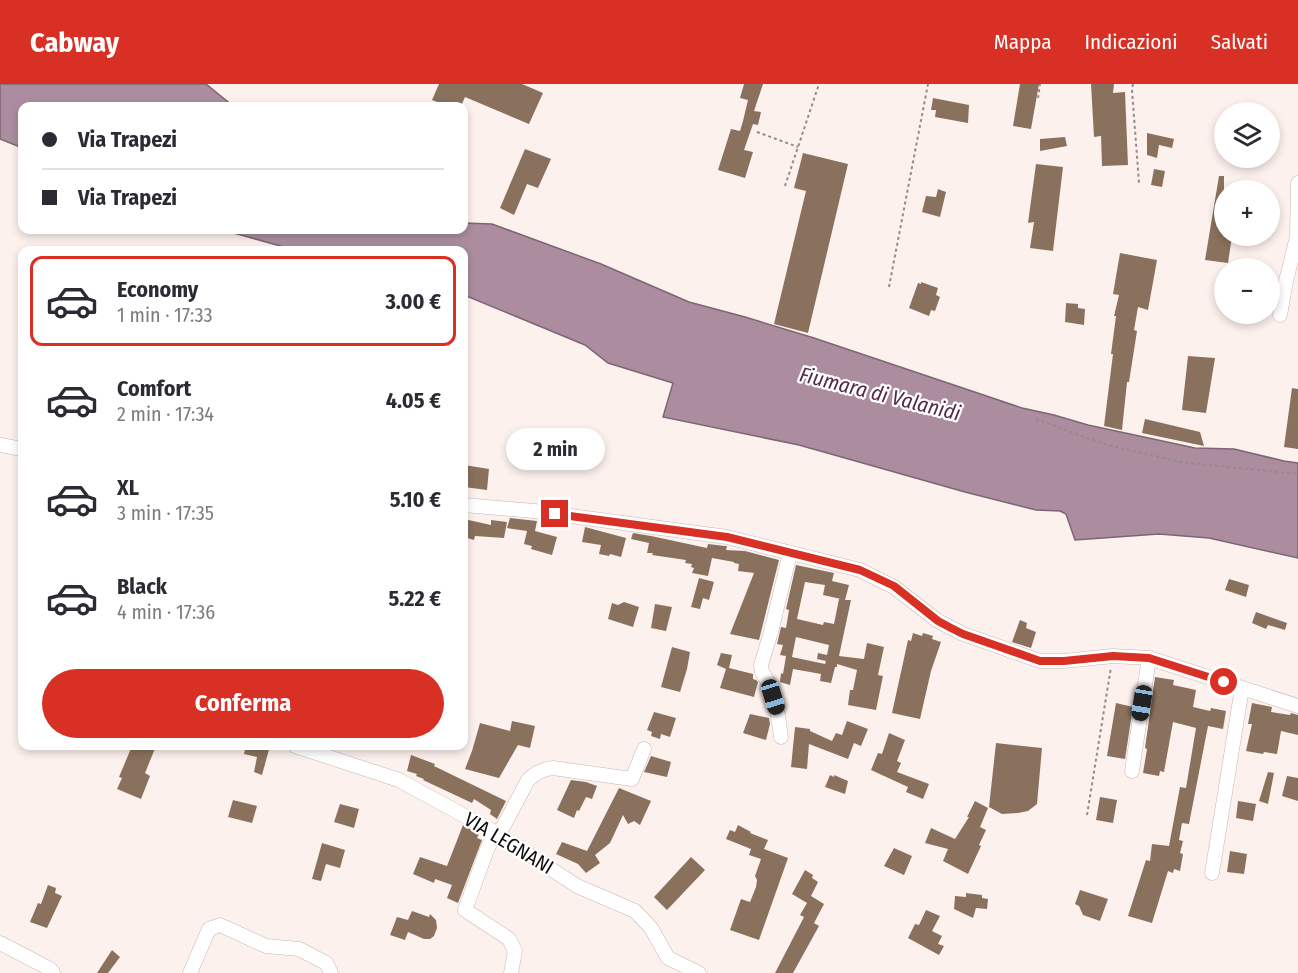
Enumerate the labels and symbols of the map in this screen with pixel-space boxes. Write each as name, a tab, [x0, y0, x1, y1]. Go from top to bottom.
water label: Fiumara di Valanidi	[797, 361, 964, 427]
callout: 2 min	[506, 427, 604, 469]
route end	[541, 500, 568, 527]
route start	[1210, 668, 1237, 695]
car	[759, 677, 787, 717]
car	[1130, 684, 1154, 722]
street label: VIA LEGNANI	[460, 807, 558, 879]

